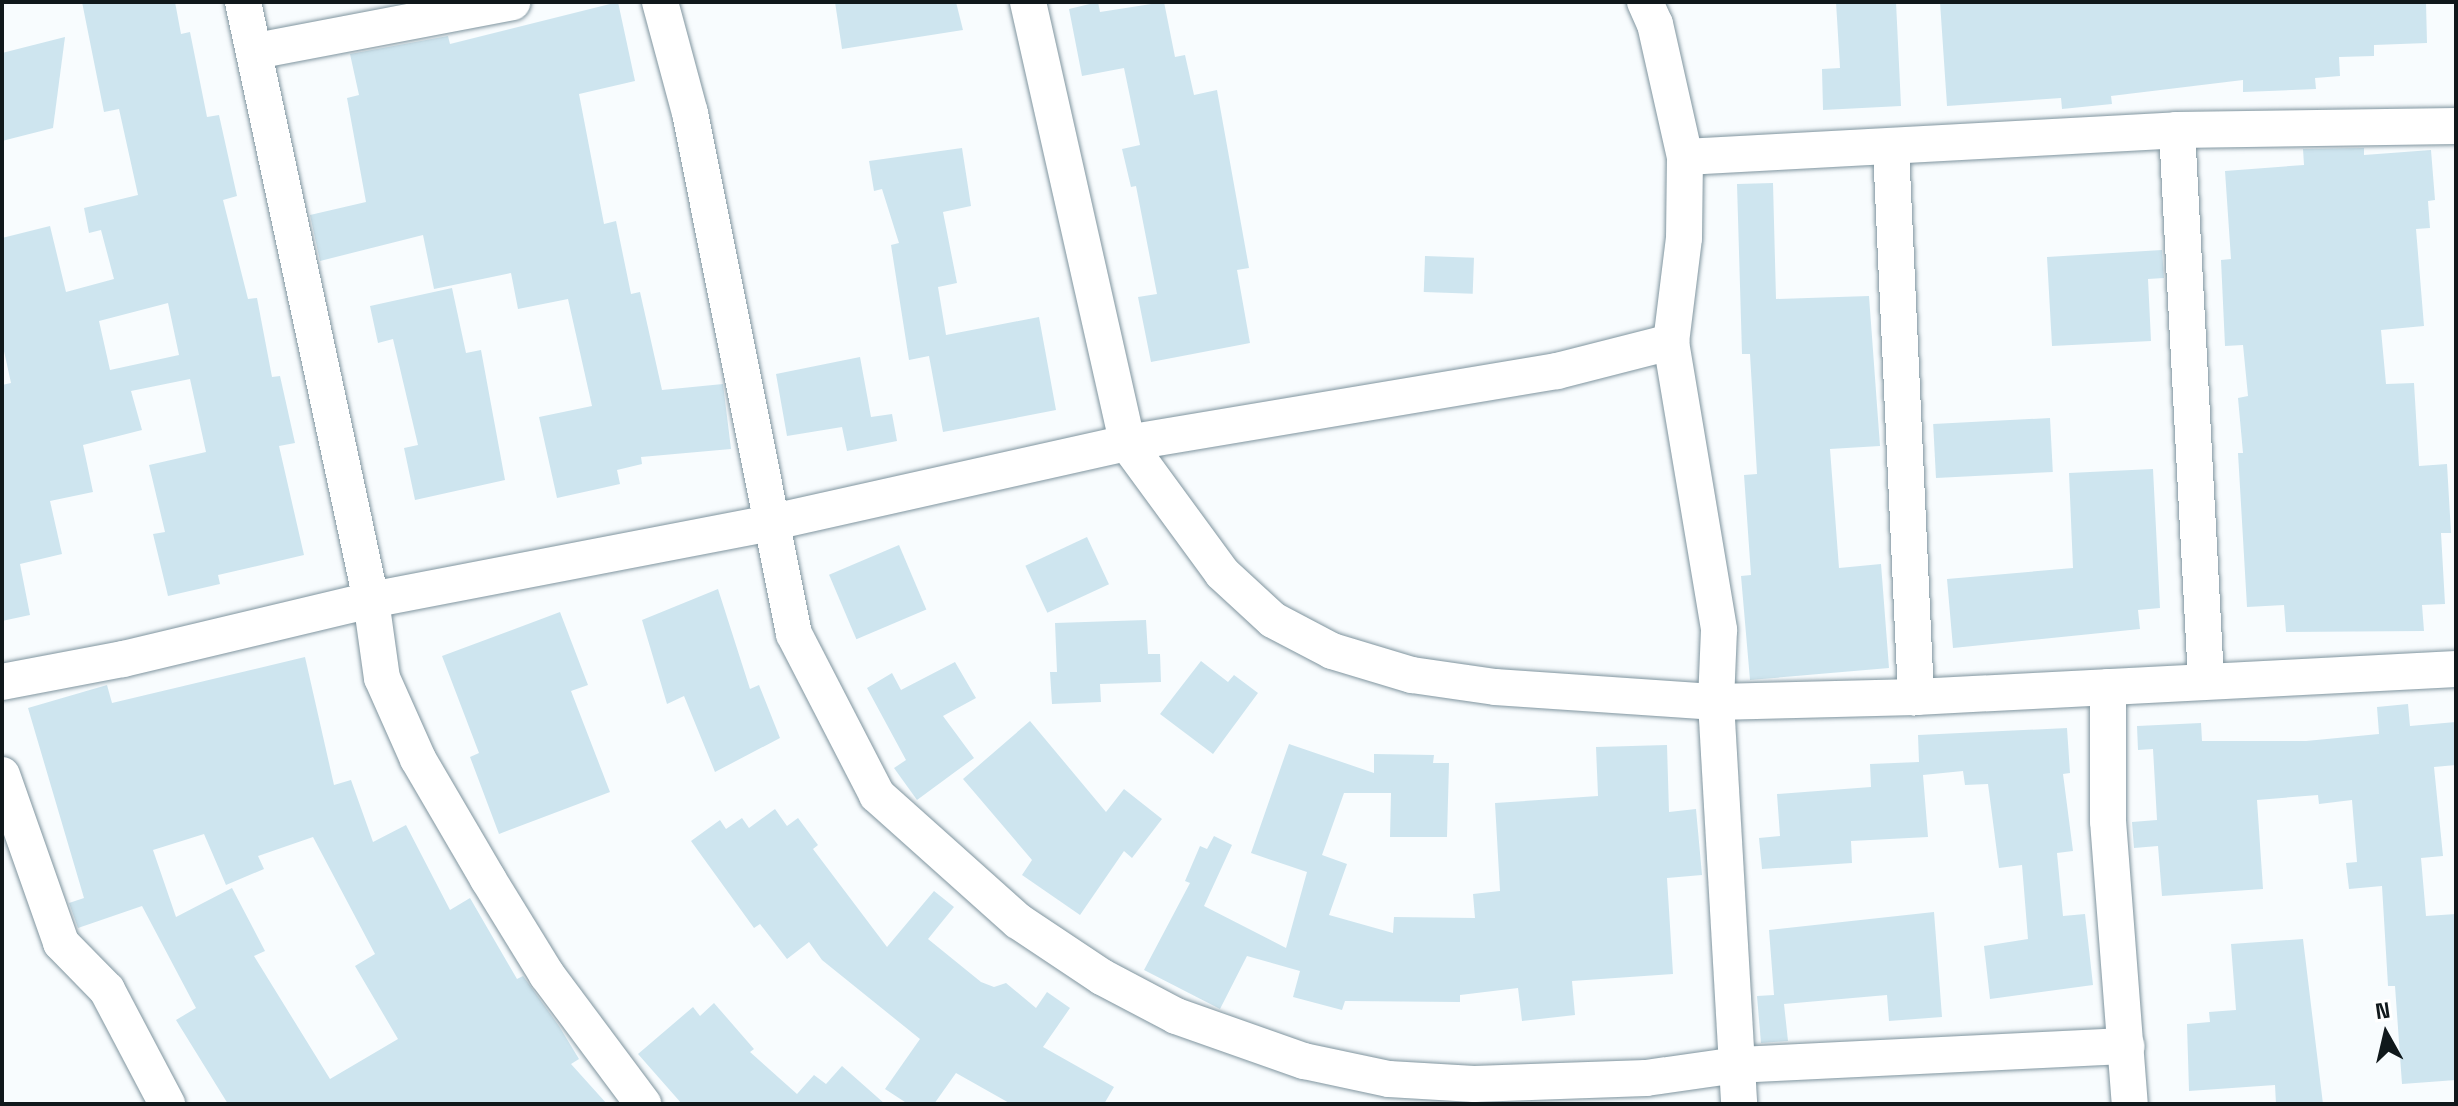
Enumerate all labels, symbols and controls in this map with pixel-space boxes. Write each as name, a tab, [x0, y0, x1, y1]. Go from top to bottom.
north arrow	[2346, 994, 2426, 1074]
text: N	[2373, 995, 2392, 1025]

